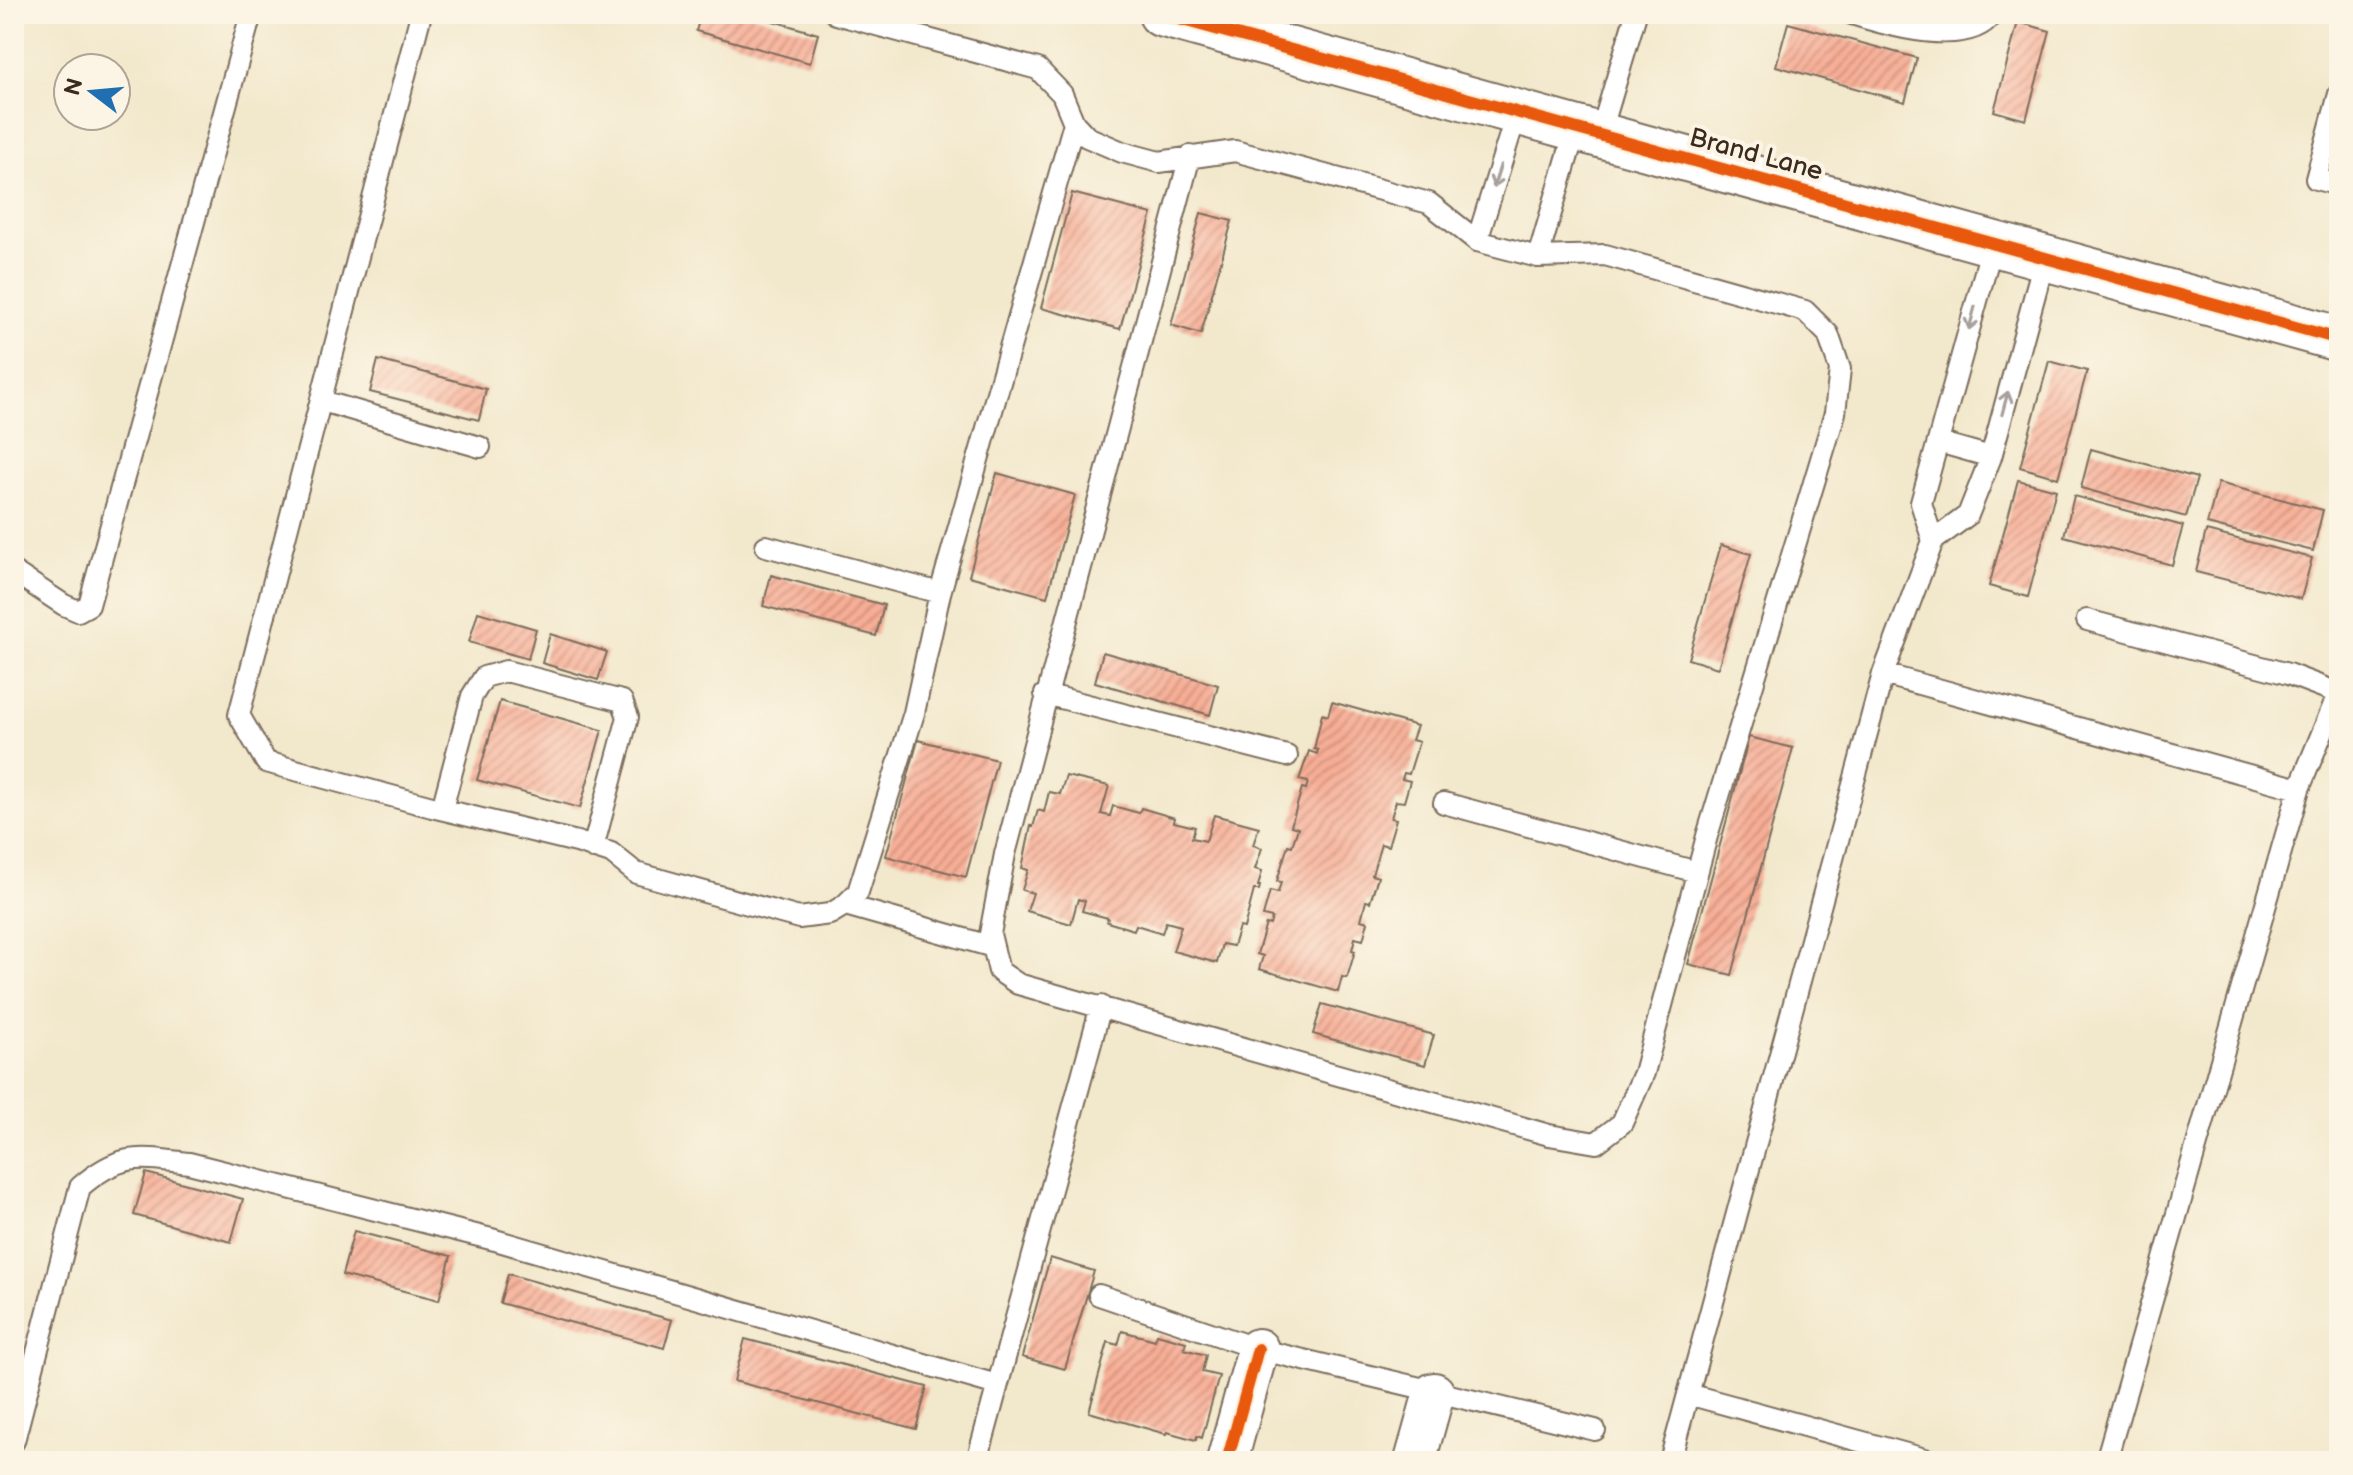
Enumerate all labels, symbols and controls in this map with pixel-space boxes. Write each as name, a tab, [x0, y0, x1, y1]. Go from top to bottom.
north arrow	[52, 52, 132, 132]
text: N	[59, 75, 89, 99]
street label: Brand Lane	[1686, 122, 1826, 188]
one-way arrow	[1489, 164, 1504, 189]
one-way arrow	[1963, 305, 1978, 331]
one-way arrow	[1999, 391, 2014, 417]

